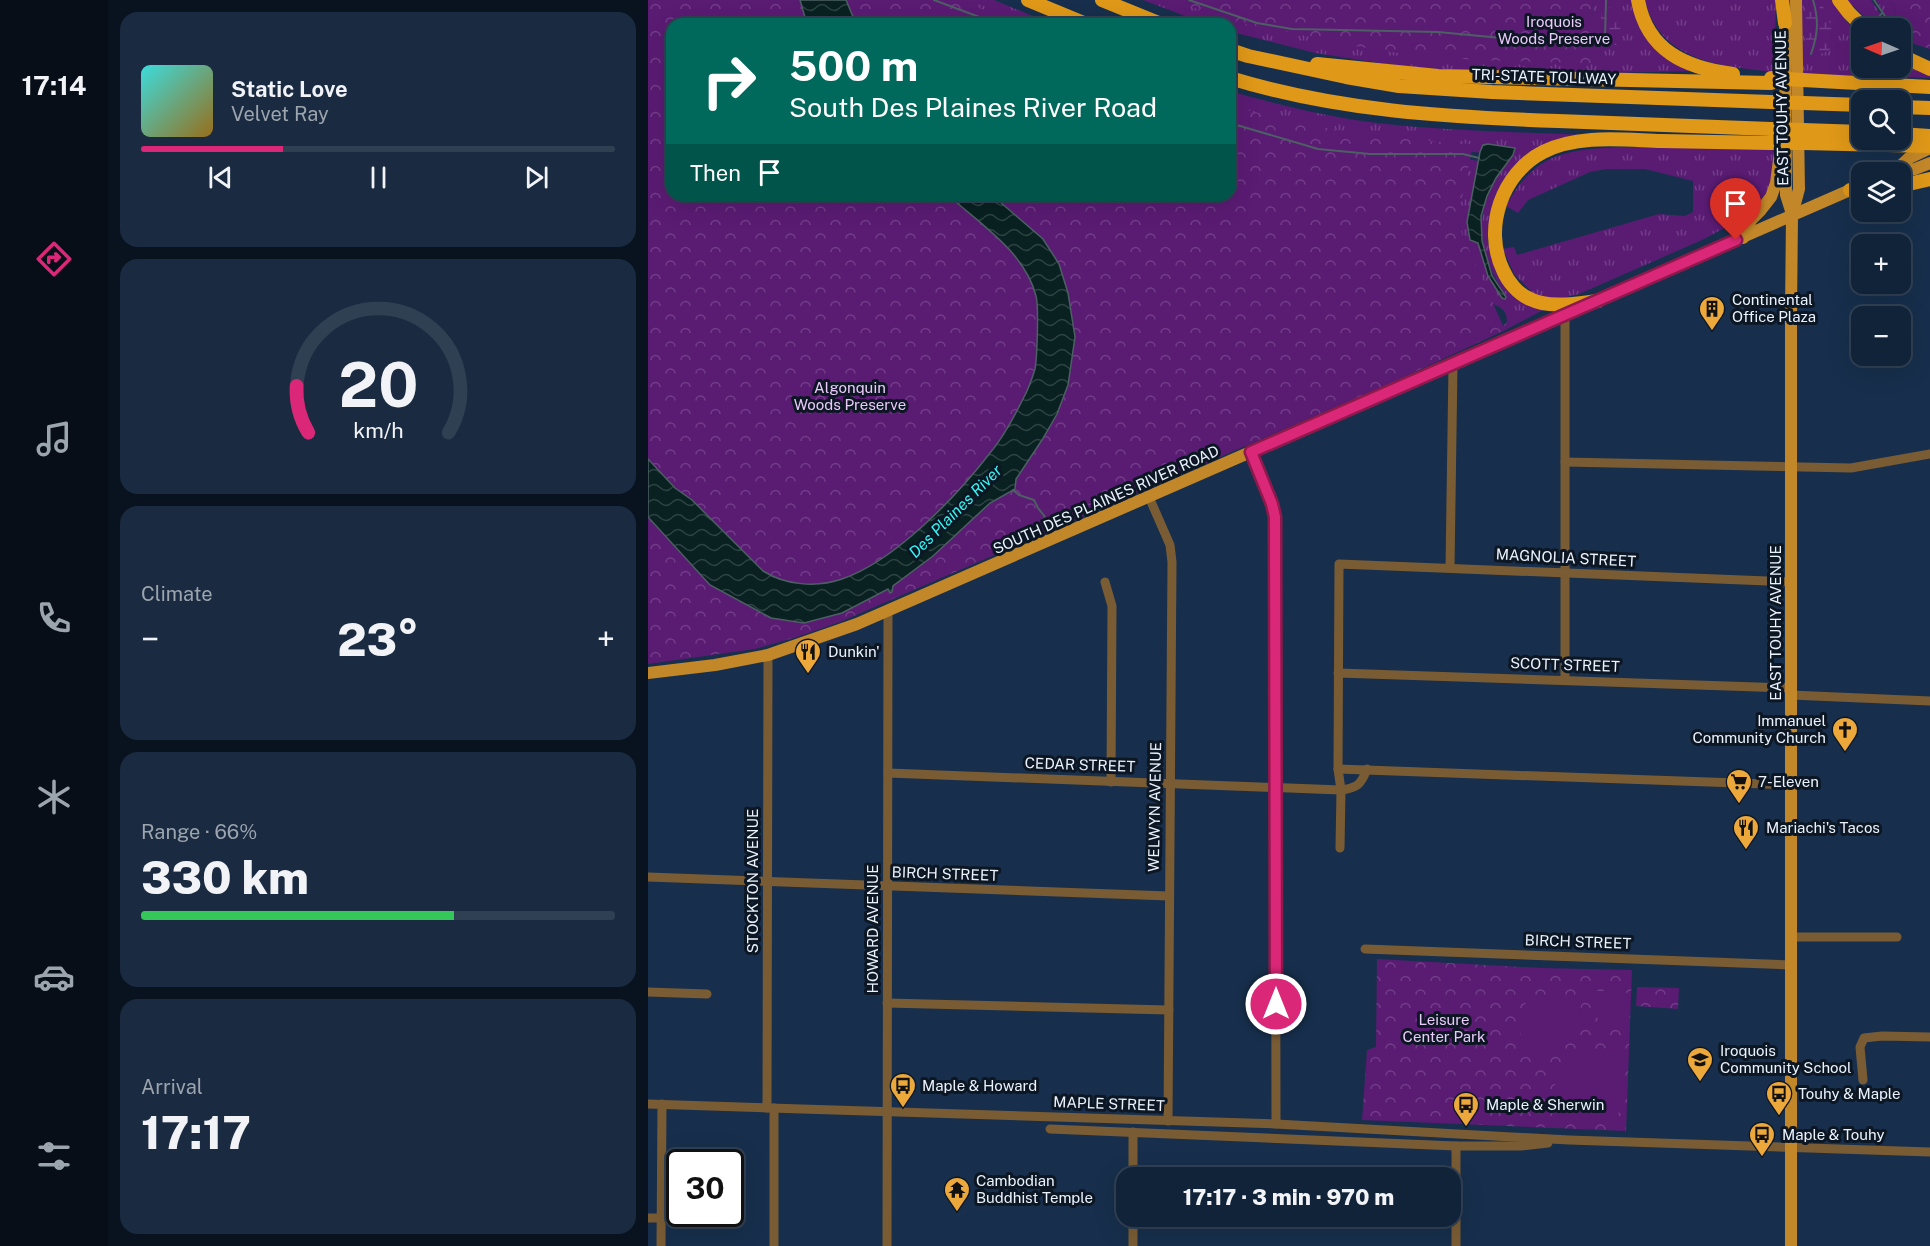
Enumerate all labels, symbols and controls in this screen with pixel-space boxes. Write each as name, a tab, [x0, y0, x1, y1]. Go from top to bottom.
park label: Iroquois Woods Preserve	[1498, 13, 1610, 47]
north arrow	[1851, 18, 1911, 78]
map controls	[1851, 18, 1911, 366]
street label: EAST TOUHY AVENUE	[1772, 30, 1791, 186]
text: 500 m	[789, 41, 918, 90]
icon: right	[690, 42, 768, 120]
street label: TRI-STATE TOLLWAY	[1471, 65, 1617, 88]
text: 17:14	[21, 69, 87, 101]
text: Static Love	[231, 76, 348, 102]
button: search	[1851, 90, 1911, 150]
text: South Des Plaines River Road	[789, 91, 1157, 123]
text: Velvet Ray	[231, 102, 329, 126]
icon: arrive	[753, 156, 786, 189]
text: Then	[690, 160, 741, 186]
icon: previous	[204, 161, 237, 194]
icon: pause	[362, 161, 395, 194]
icon: next	[520, 161, 553, 194]
button: layers	[1851, 162, 1911, 222]
pin	[1710, 178, 1761, 240]
icon: arrive	[1719, 187, 1752, 220]
button: +	[1851, 234, 1911, 294]
icon: directions	[33, 238, 75, 280]
place label: Continental Office Plaza	[1732, 291, 1816, 325]
building icon: Continental Office Plaza	[1697, 294, 1727, 332]
button: −	[1851, 306, 1911, 366]
text: 20	[338, 348, 418, 421]
park label: Algonquin Woods Preserve	[794, 379, 906, 413]
icon: music	[33, 418, 75, 460]
text: km/h	[353, 419, 403, 444]
street label: SOUTH DES PLAINES RIVER ROAD	[990, 442, 1221, 557]
water label: Des Plaines River	[905, 460, 1007, 562]
street label: MAGNOLIA STREET	[1495, 545, 1637, 570]
street label: EAST TOUHY AVENUE	[1767, 545, 1784, 701]
text: Climate	[141, 582, 213, 606]
icon: phone	[33, 597, 75, 639]
text: 23°	[337, 613, 419, 666]
text: −	[141, 620, 159, 658]
text: +	[597, 620, 615, 658]
restaurant icon: Dunkin'	[793, 637, 823, 675]
place label: Dunkin'	[828, 643, 880, 660]
street label: SCOTT STREET	[1510, 654, 1620, 675]
place label: Immanuel Community Church	[1692, 712, 1826, 746]
church icon: Immanuel Community Church	[1830, 715, 1860, 753]
street label: WELWYN AVENUE	[1145, 742, 1164, 872]
street label: CEDAR STREET	[1024, 754, 1136, 775]
supermarket icon: 7-Eleven	[1724, 767, 1754, 805]
place label: 7-Eleven	[1758, 773, 1819, 790]
icon: climate	[33, 776, 75, 818]
street label: STOCKTON AVENUE	[744, 809, 761, 953]
restaurant icon: Mariachi's Tacos	[1731, 813, 1761, 851]
place label: Mariachi's Tacos	[1766, 819, 1880, 836]
text: Range · 66%	[141, 820, 257, 844]
text: 330 km	[141, 851, 309, 904]
street label: BIRCH STREET	[891, 863, 999, 884]
street label: HOWARD AVENUE	[864, 864, 881, 994]
street label: BIRCH STREET	[1524, 931, 1632, 952]
icon: car	[33, 956, 75, 998]
position arrow	[1244, 972, 1308, 1036]
park label: Leisure Center Park	[1403, 1011, 1485, 1045]
place label: Iroquois Community School	[1720, 1042, 1852, 1076]
school or university icon: Iroquois Community School	[1685, 1045, 1715, 1083]
bus stop icon: Maple & Howard	[888, 1071, 918, 1109]
text: Arrival	[141, 1075, 203, 1099]
place label: Maple & Howard	[922, 1077, 1037, 1094]
bus stop icon: Touhy & Maple	[1764, 1079, 1794, 1117]
place label: Touhy & Maple	[1798, 1085, 1901, 1102]
bus stop icon: Maple & Sherwin	[1451, 1090, 1481, 1128]
street label: MAPLE STREET	[1053, 1093, 1165, 1114]
place label: Maple & Sherwin	[1486, 1096, 1604, 1113]
text: 17:17	[141, 1106, 251, 1159]
bus stop icon: Maple & Touhy	[1747, 1120, 1777, 1158]
place label: Maple & Touhy	[1782, 1126, 1885, 1143]
icon: filters	[33, 1135, 75, 1177]
speed limit sign: 30	[666, 1149, 744, 1227]
place label: Cambodian Buddhist Temple	[976, 1172, 1093, 1206]
temple icon: Cambodian Buddhist Temple	[942, 1175, 972, 1213]
text: 17:17 · 3 min · 970 m	[1183, 1184, 1394, 1210]

